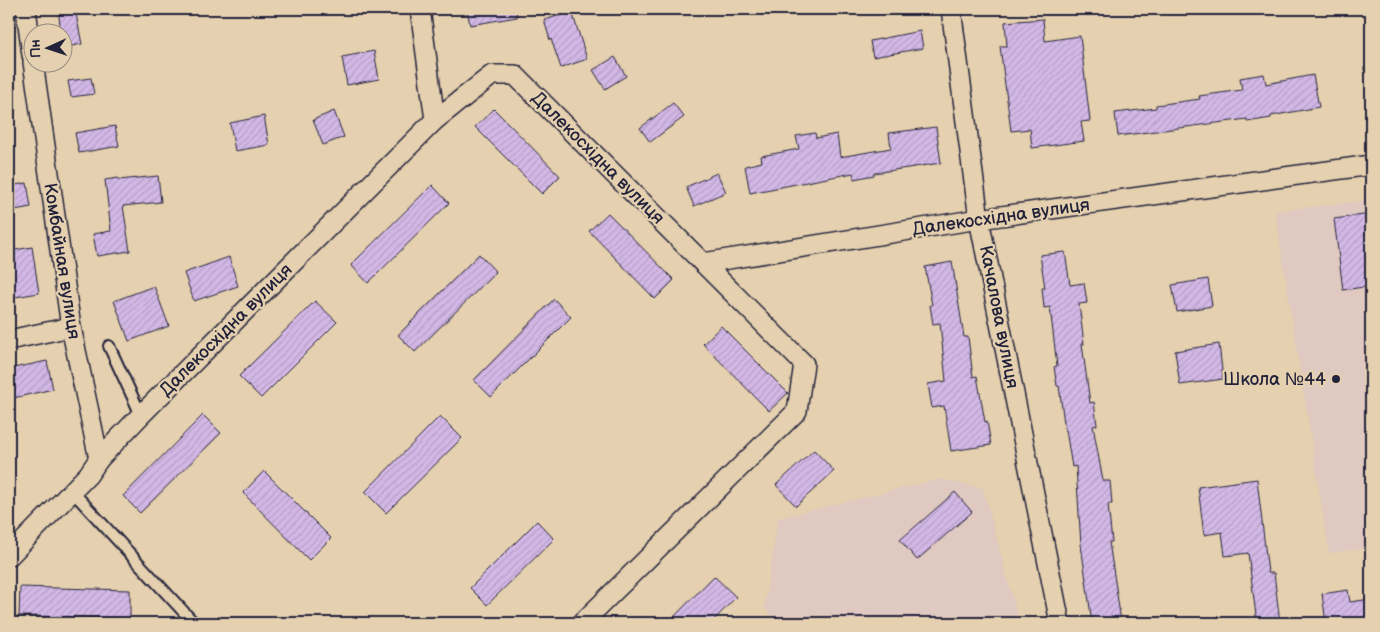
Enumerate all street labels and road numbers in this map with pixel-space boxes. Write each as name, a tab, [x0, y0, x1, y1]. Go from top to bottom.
street label: Далекосхідна вулиця	[527, 87, 669, 229]
street label: Комбайная вулиця	[39, 181, 85, 341]
street label: Далекосхідна вулиця	[911, 194, 1091, 240]
street label: Качалова вулиця	[975, 244, 1023, 390]
street label: Далекосхідна вулиця	[155, 259, 297, 401]

